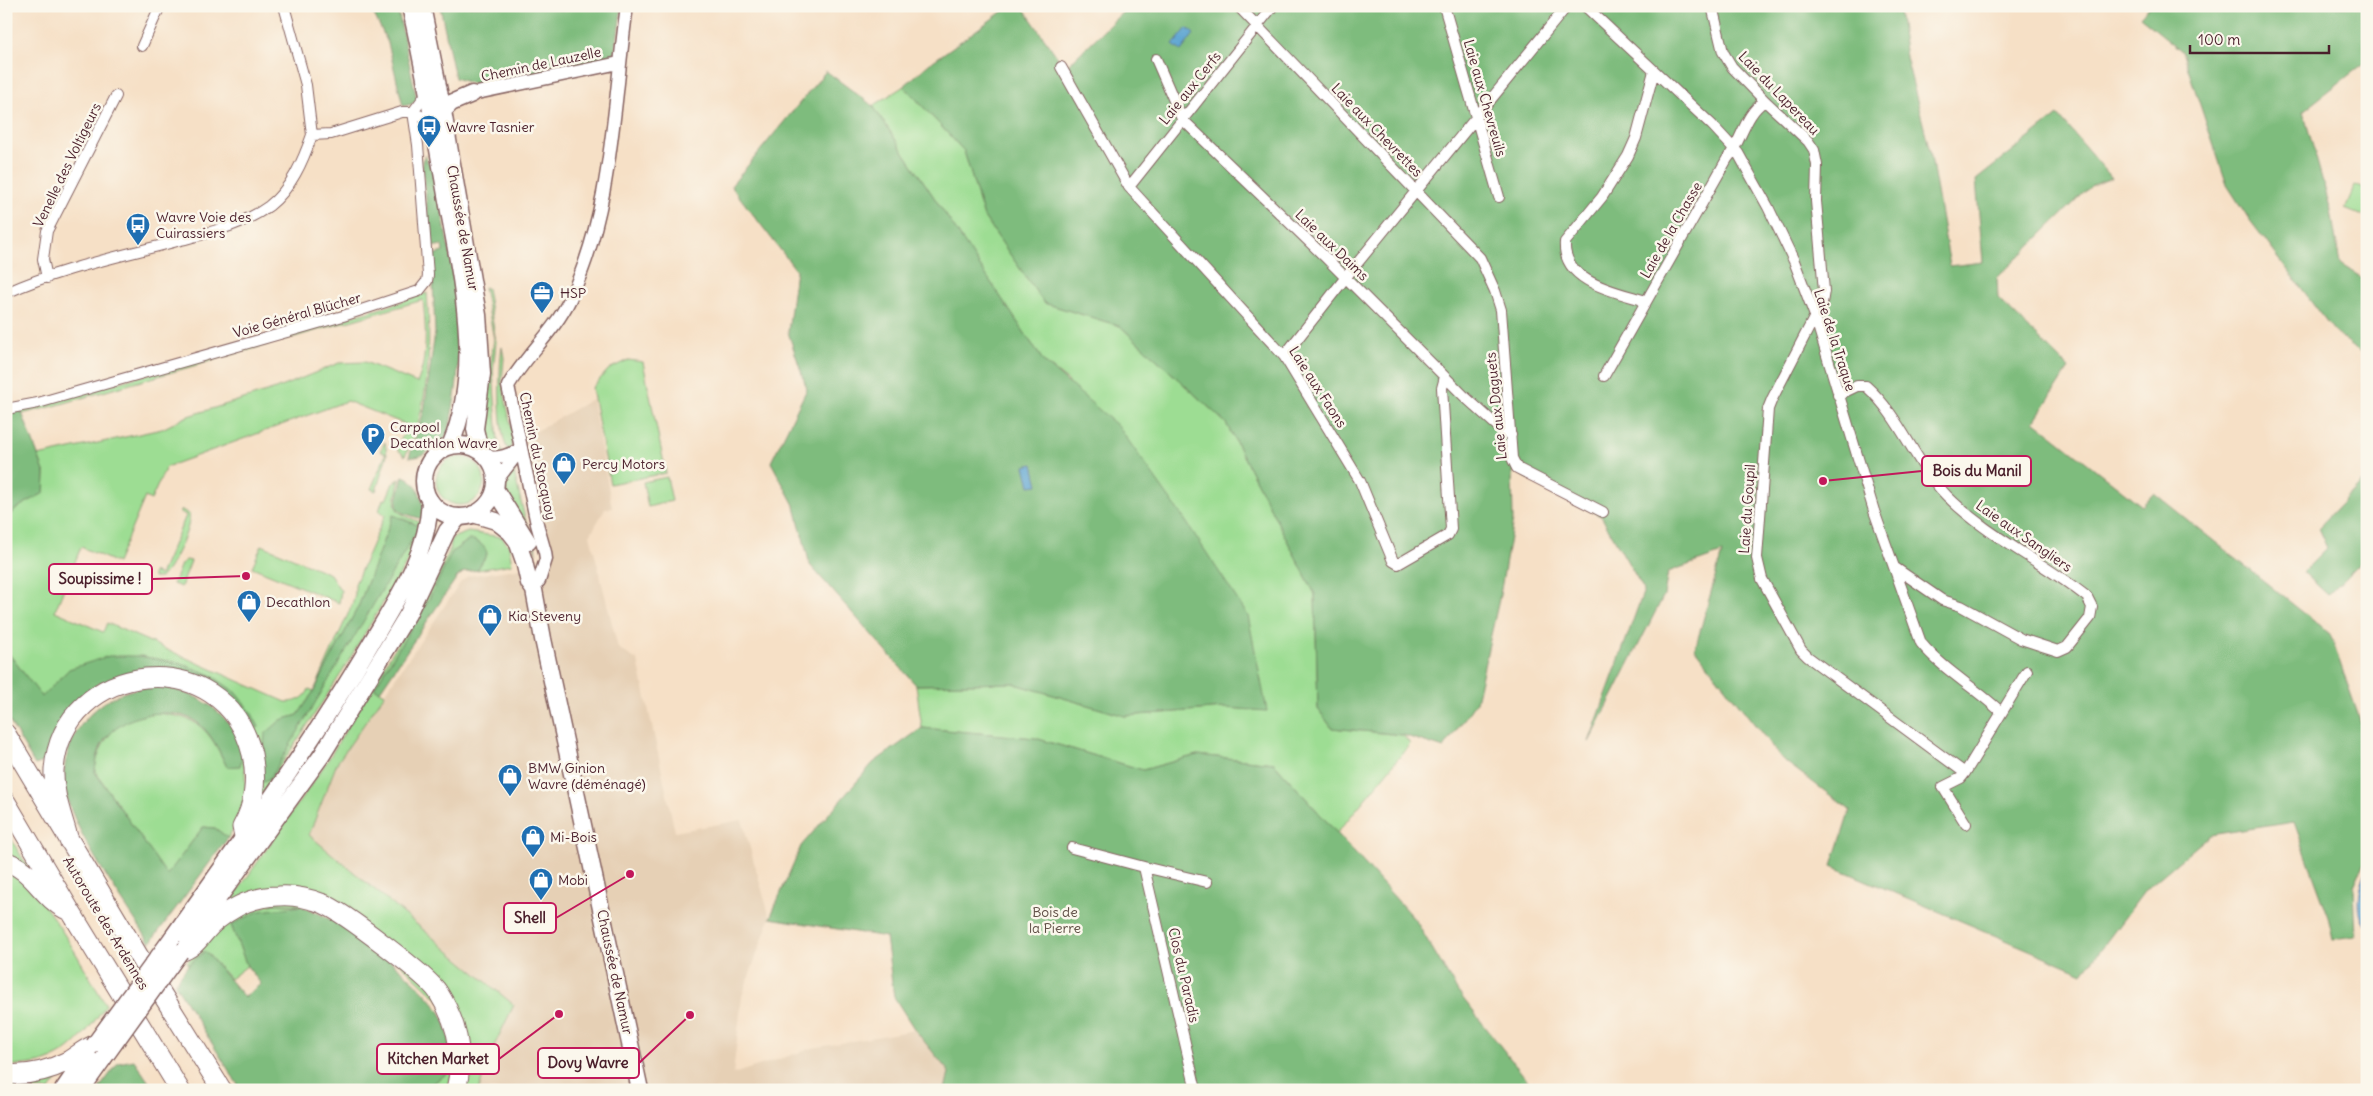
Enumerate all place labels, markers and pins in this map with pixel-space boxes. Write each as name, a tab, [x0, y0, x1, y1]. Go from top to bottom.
bus stop icon: Wavre Tasnier	[416, 114, 442, 148]
place label: Wavre Tasnier	[446, 118, 535, 136]
place label: Wavre Voie des Cuirassiers	[156, 208, 251, 242]
bus stop icon: Wavre Voie des Cuirassiers	[125, 212, 151, 246]
office icon: HSP	[529, 280, 555, 314]
place label: HSP	[560, 284, 586, 302]
place label: Carpool Decathlon Wavre	[390, 418, 498, 452]
parking icon: Carpool Decathlon Wavre	[360, 422, 386, 456]
shop icon: Percy Motors	[551, 451, 577, 485]
place label: Percy Motors	[582, 455, 665, 473]
callout: Bois du Manil	[1922, 456, 2031, 486]
callout: Soupissime !	[49, 564, 152, 594]
shop icon: Decathlon	[236, 589, 262, 623]
place label: Decathlon	[266, 593, 330, 611]
shop icon: Kia Steveny	[477, 603, 503, 637]
place label: Kia Steveny	[508, 607, 581, 625]
place label: BMW Ginion Wavre (déménagé)	[528, 759, 646, 793]
shop icon: BMW Ginion Wavre (déménagé)	[497, 763, 523, 797]
shop icon: Mi-Bois	[520, 824, 546, 858]
place label: Mi-Bois	[550, 828, 597, 846]
shop icon: Mobi	[528, 867, 554, 901]
place label: Mobi	[558, 871, 588, 889]
callout: Shell	[504, 903, 556, 933]
callout: Kitchen Market	[377, 1044, 499, 1074]
callout: Dovy Wavre	[538, 1048, 639, 1078]

